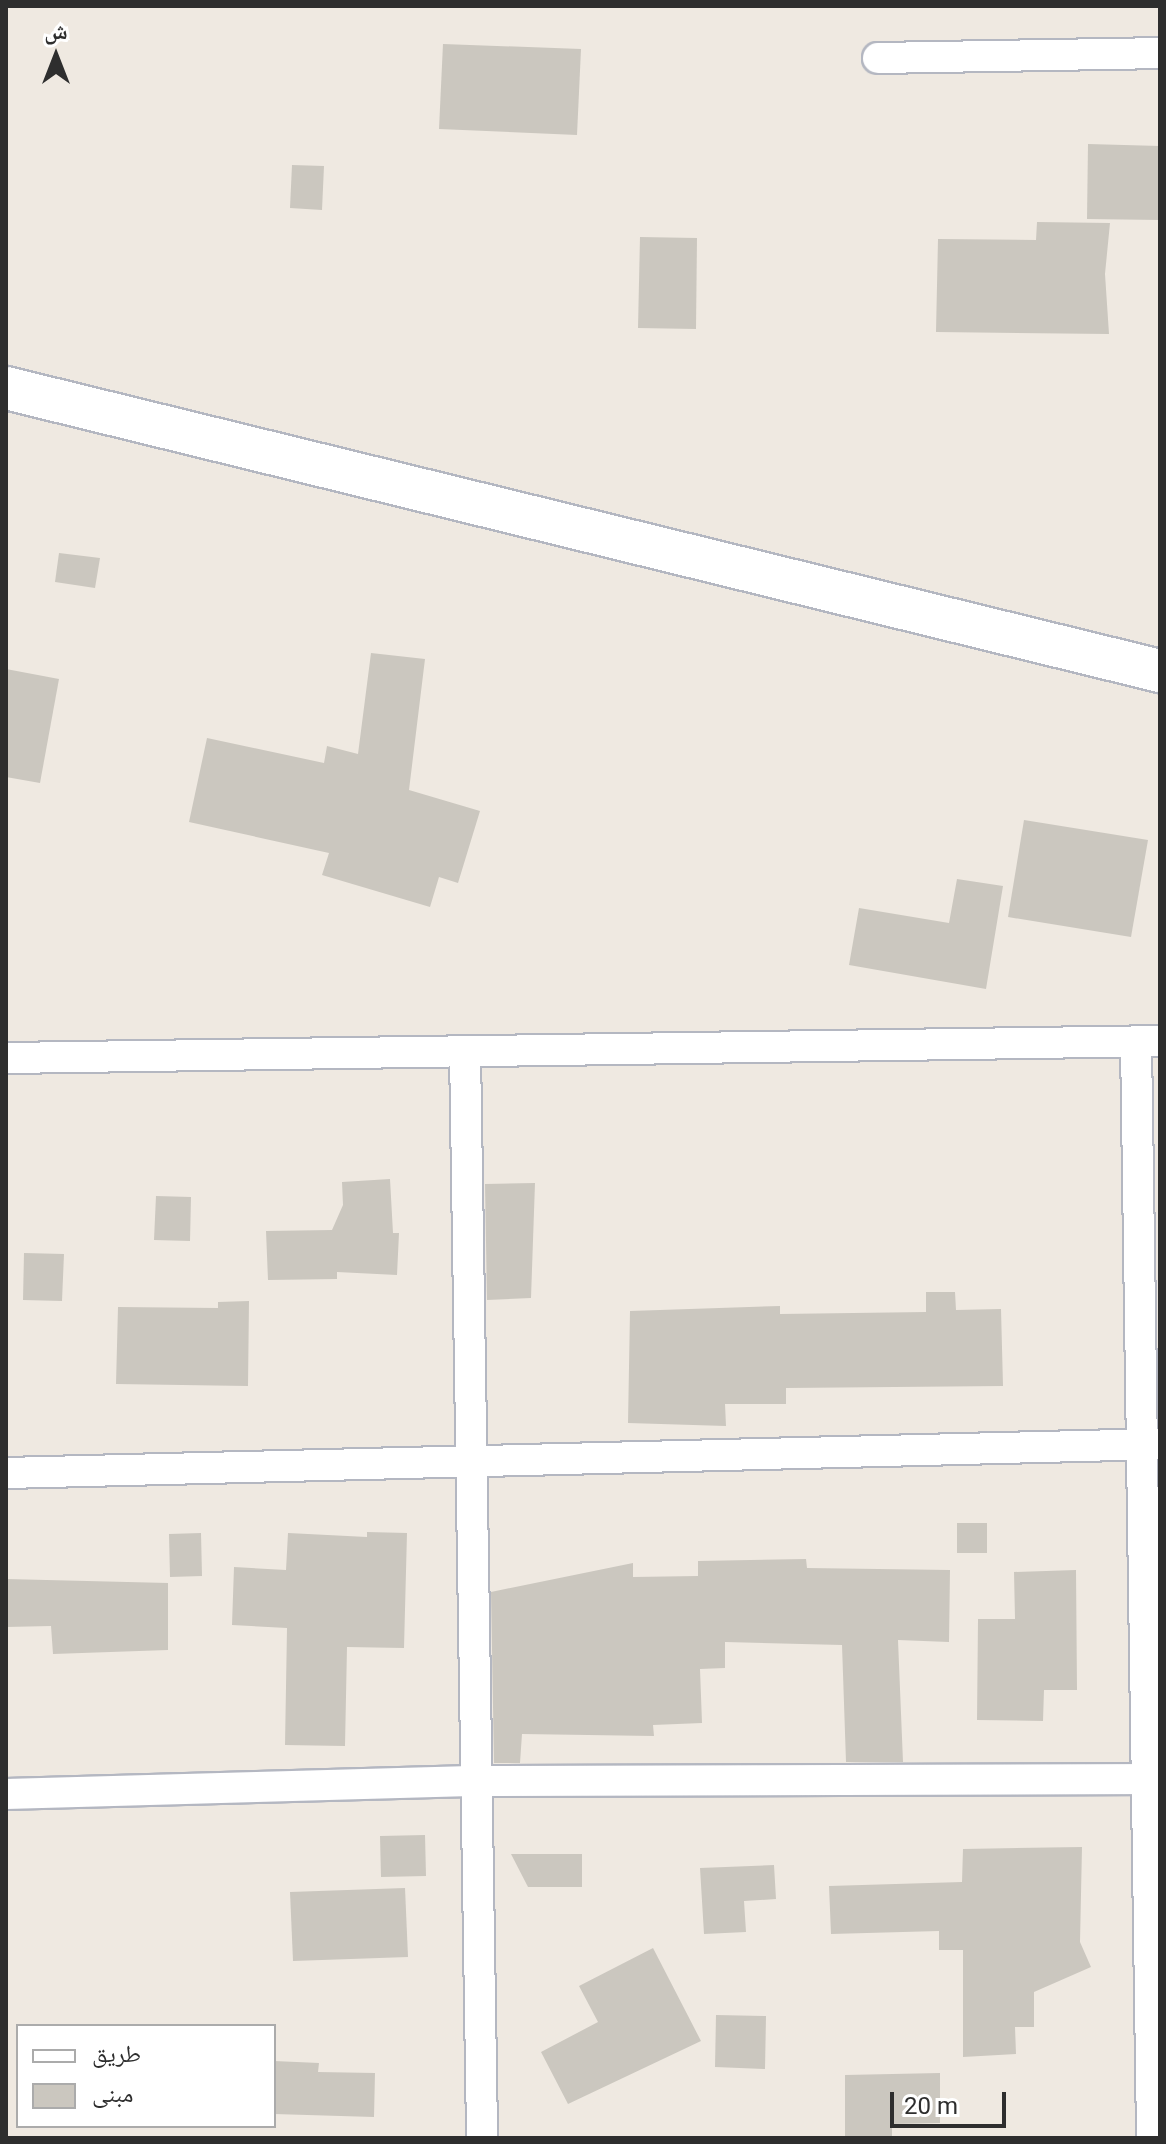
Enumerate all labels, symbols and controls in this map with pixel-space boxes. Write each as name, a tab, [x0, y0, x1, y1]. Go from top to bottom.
north arrow	[16, 16, 96, 96]
text: ش	[44, 19, 68, 44]
legend	[16, 2024, 276, 2128]
text: طريق	[92, 2040, 141, 2068]
scale bar	[894, 2076, 1010, 2126]
text: مبنى	[92, 2080, 133, 2108]
text: 20 m	[904, 2092, 958, 2120]

